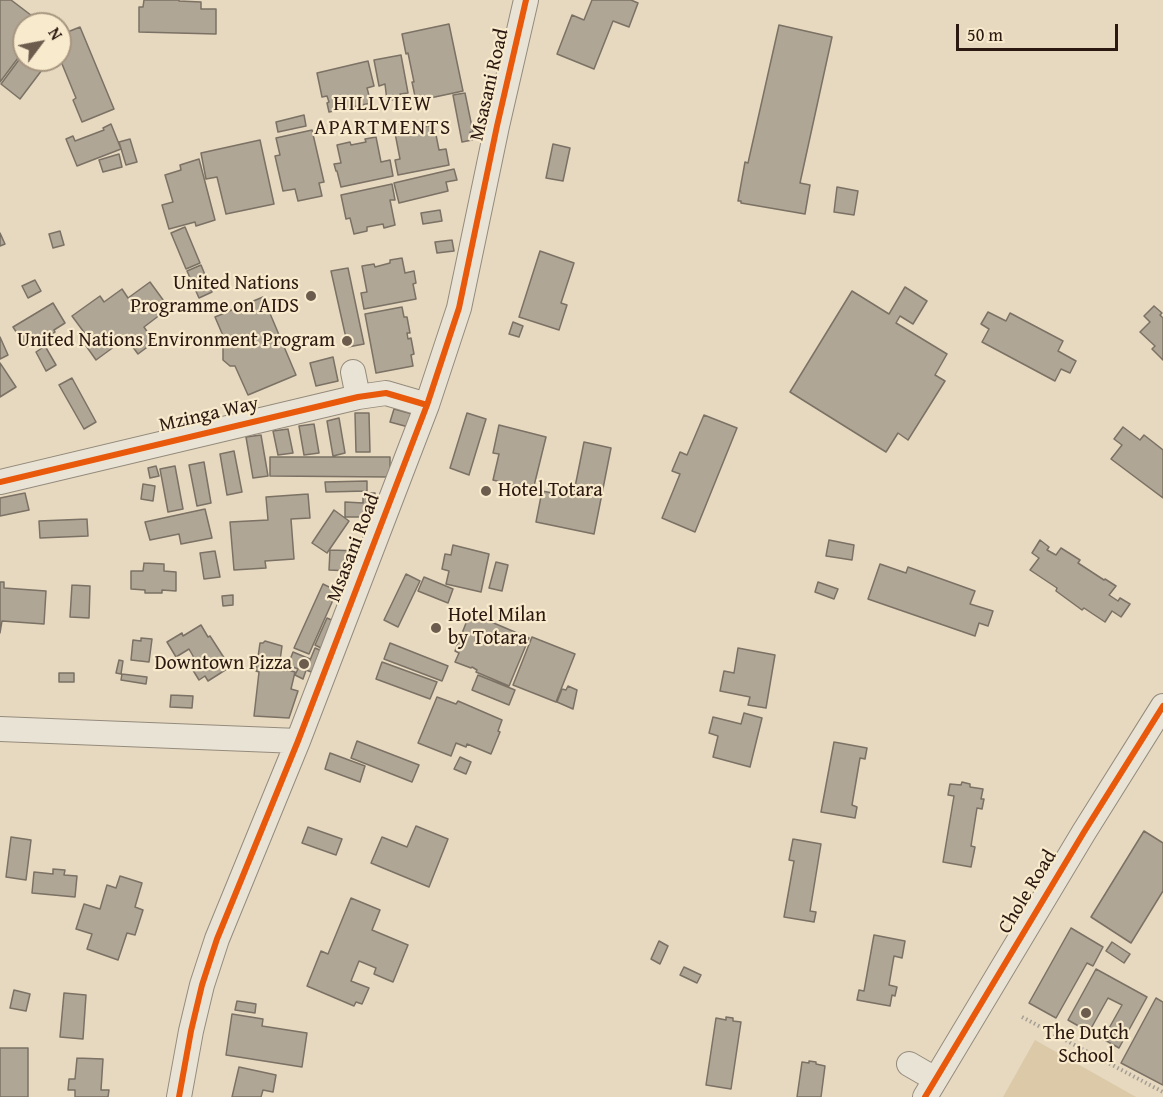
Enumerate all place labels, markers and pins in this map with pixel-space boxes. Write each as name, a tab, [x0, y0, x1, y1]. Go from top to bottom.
place label: United Nations Programme on AIDS	[130, 272, 299, 319]
marker: United Nations Programme on AIDS	[304, 289, 318, 303]
place label: United Nations Environment Program	[17, 329, 335, 353]
marker: United Nations Environment Program	[340, 334, 354, 348]
place label: Hotel Totara	[498, 479, 603, 503]
marker: Hotel Totara	[479, 484, 493, 498]
place label: Hotel Milan by Totara	[448, 604, 546, 651]
marker: Hotel Milan by Totara	[429, 621, 443, 635]
place label: Downtown Pizza	[154, 652, 292, 676]
marker: Downtown Pizza	[297, 657, 311, 671]
marker: The Dutch School	[1079, 1006, 1093, 1020]
place label: The Dutch School	[1043, 1022, 1129, 1069]

